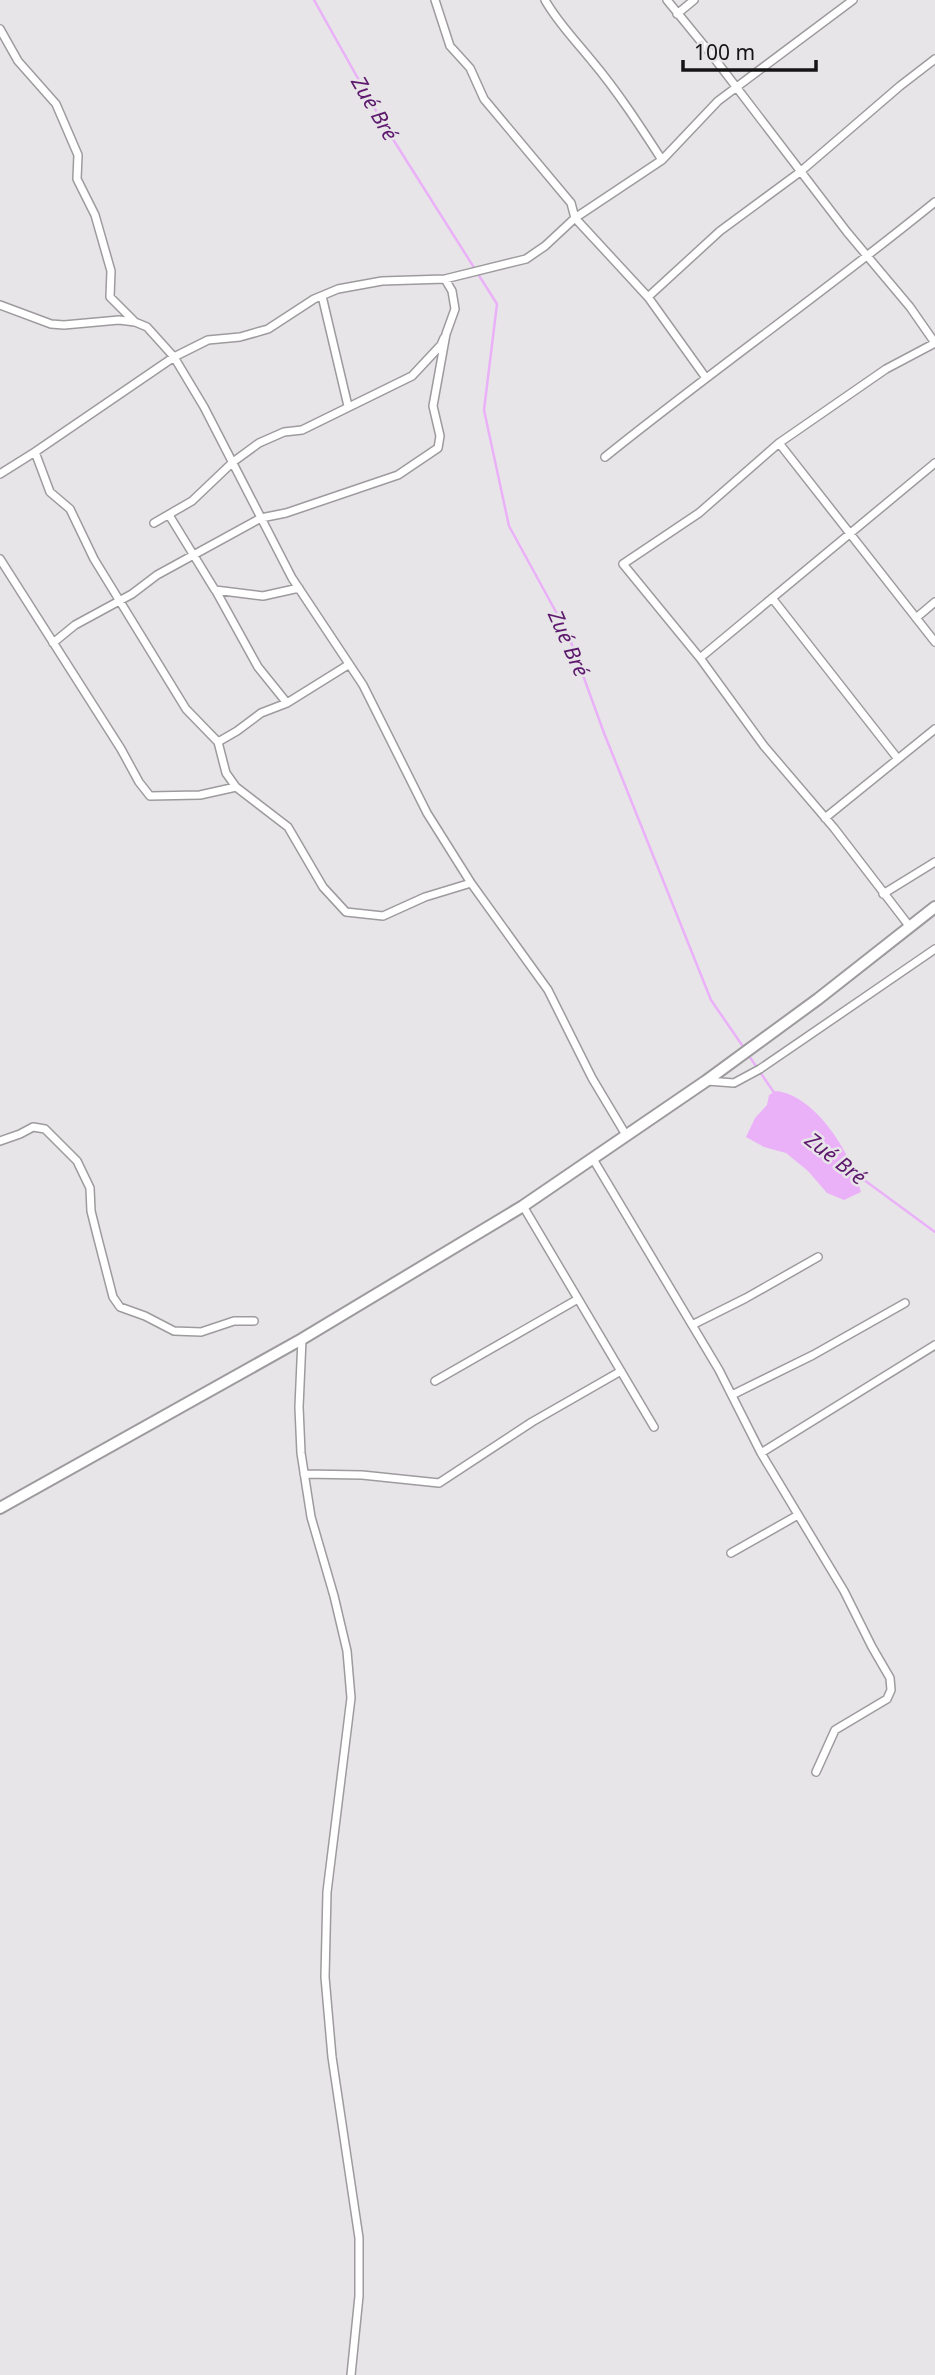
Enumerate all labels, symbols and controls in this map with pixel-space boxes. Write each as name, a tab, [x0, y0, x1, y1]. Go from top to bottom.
scale bar	[683, 28, 816, 72]
text: 100 m	[694, 38, 755, 66]
water label: Zué Bré	[345, 70, 405, 146]
water label: Zué Bré	[542, 604, 596, 681]
water label: Zué Bré	[799, 1125, 873, 1191]

